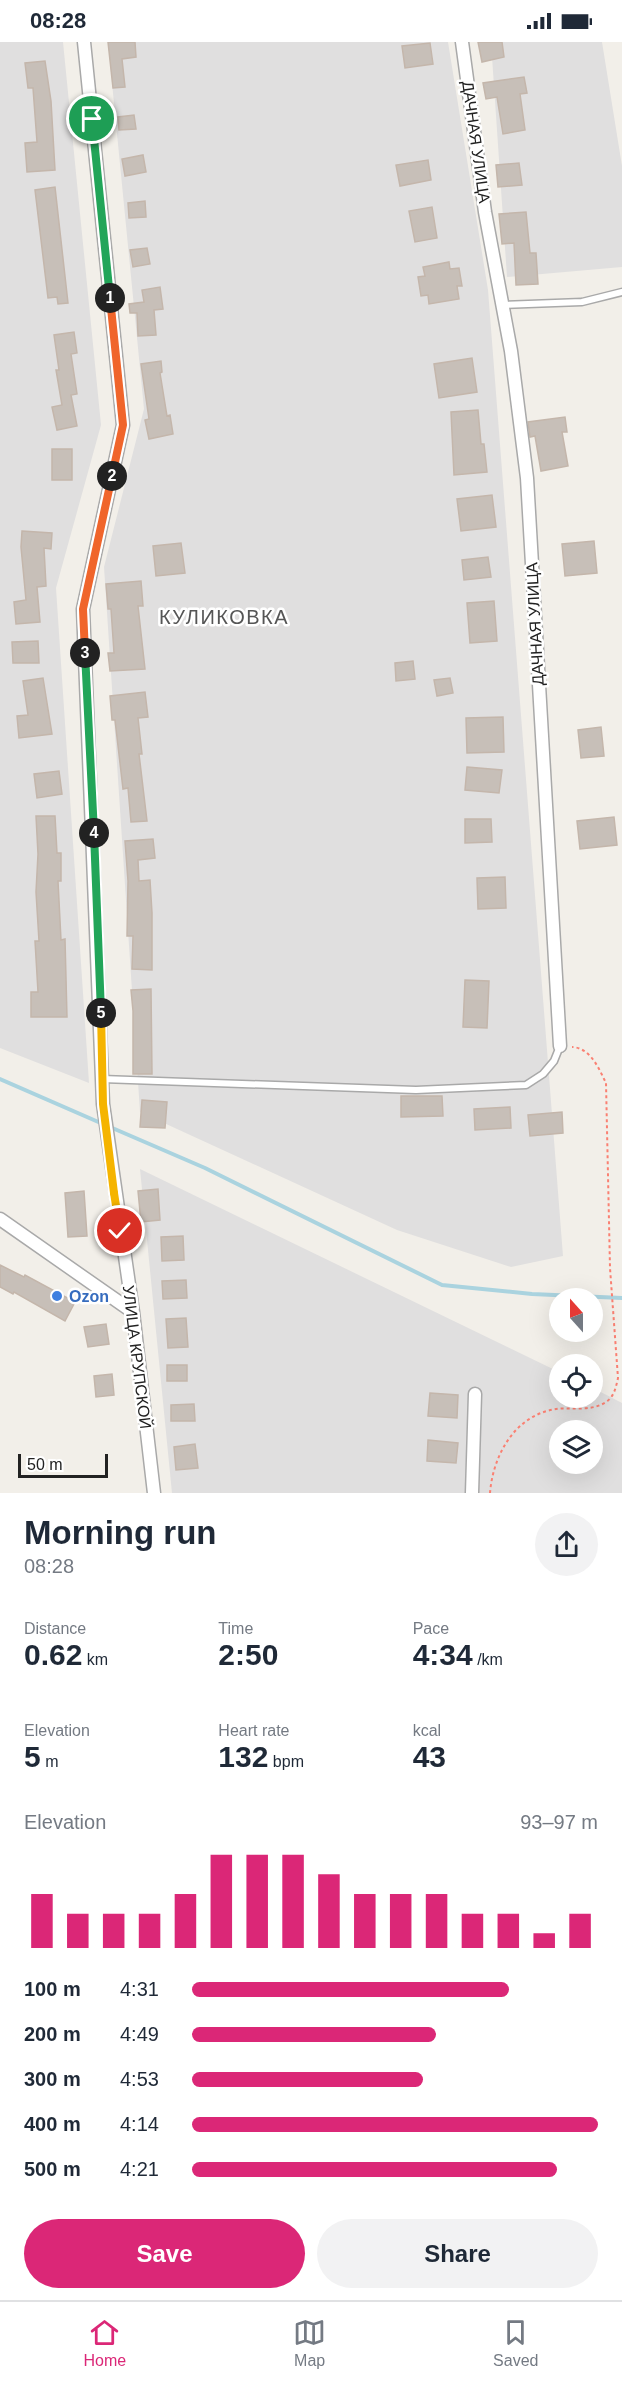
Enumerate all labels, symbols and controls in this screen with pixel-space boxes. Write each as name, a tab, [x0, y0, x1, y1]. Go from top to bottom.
text: 08:28	[30, 8, 86, 33]
street label: ДАЧНАЯ УЛИЦА	[459, 80, 493, 205]
pin	[66, 93, 117, 144]
icon: arrive	[75, 102, 108, 135]
pin: 1	[95, 283, 125, 313]
text: 1	[106, 289, 114, 306]
pin: 2	[97, 461, 127, 491]
text: 2	[108, 467, 116, 484]
street label: ДАЧНАЯ УЛИЦА	[523, 562, 547, 686]
district label: КУЛИКОВКА	[159, 606, 289, 628]
pin: 3	[70, 638, 100, 668]
text: 3	[81, 644, 89, 661]
pin: 4	[79, 818, 109, 848]
text: 4	[90, 824, 98, 841]
pin: 5	[86, 998, 116, 1028]
text: 5	[97, 1004, 105, 1021]
pin	[94, 1205, 145, 1256]
icon: check	[103, 1214, 136, 1247]
street label: УЛИЦА КРУПСКОЙ	[120, 1284, 155, 1430]
place label: Ozon	[69, 1288, 109, 1305]
north arrow	[549, 1288, 603, 1342]
map controls	[549, 1288, 603, 1474]
marker: Ozon	[50, 1289, 64, 1303]
button: locate	[549, 1354, 603, 1408]
button: layers	[549, 1420, 603, 1474]
scale bar	[18, 1451, 108, 1478]
text: 50 m	[27, 1456, 63, 1473]
button: share	[535, 1513, 598, 1576]
text: Morning run	[24, 1514, 216, 1551]
text: 08:28	[24, 1555, 74, 1577]
text: Distance	[24, 1620, 86, 1637]
text: Time	[218, 1620, 253, 1637]
text: Pace	[413, 1620, 449, 1637]
text: 0.62	[24, 1638, 82, 1671]
text: 2:50	[218, 1638, 278, 1671]
text: 4:34	[413, 1638, 473, 1671]
text: km	[82, 1651, 108, 1668]
text: /km	[473, 1651, 503, 1668]
text: Elevation	[24, 1722, 90, 1739]
text: Heart rate	[218, 1722, 289, 1739]
text: kcal	[413, 1722, 441, 1739]
text: 5	[24, 1740, 41, 1773]
text: 132	[218, 1740, 268, 1773]
text: 43	[413, 1740, 446, 1773]
text: m	[41, 1753, 58, 1770]
text: bpm	[268, 1753, 304, 1770]
text: Elevation	[24, 1811, 106, 1833]
text: 93–97 m	[520, 1811, 598, 1833]
text: 100 m	[24, 1978, 81, 2000]
text: 4:31	[120, 1978, 159, 2000]
text: 200 m	[24, 2023, 81, 2045]
text: 4:49	[120, 2023, 159, 2045]
text: 300 m	[24, 2068, 81, 2090]
text: 4:53	[120, 2068, 159, 2090]
text: 400 m	[24, 2113, 81, 2135]
text: 4:14	[120, 2113, 159, 2135]
text: 500 m	[24, 2158, 81, 2180]
text: 4:21	[120, 2158, 159, 2180]
button: Save	[24, 2219, 305, 2288]
button: Share	[317, 2219, 598, 2288]
tab: Home	[83, 2316, 126, 2370]
tab: Map	[293, 2316, 326, 2370]
tab: Saved	[493, 2316, 538, 2370]

